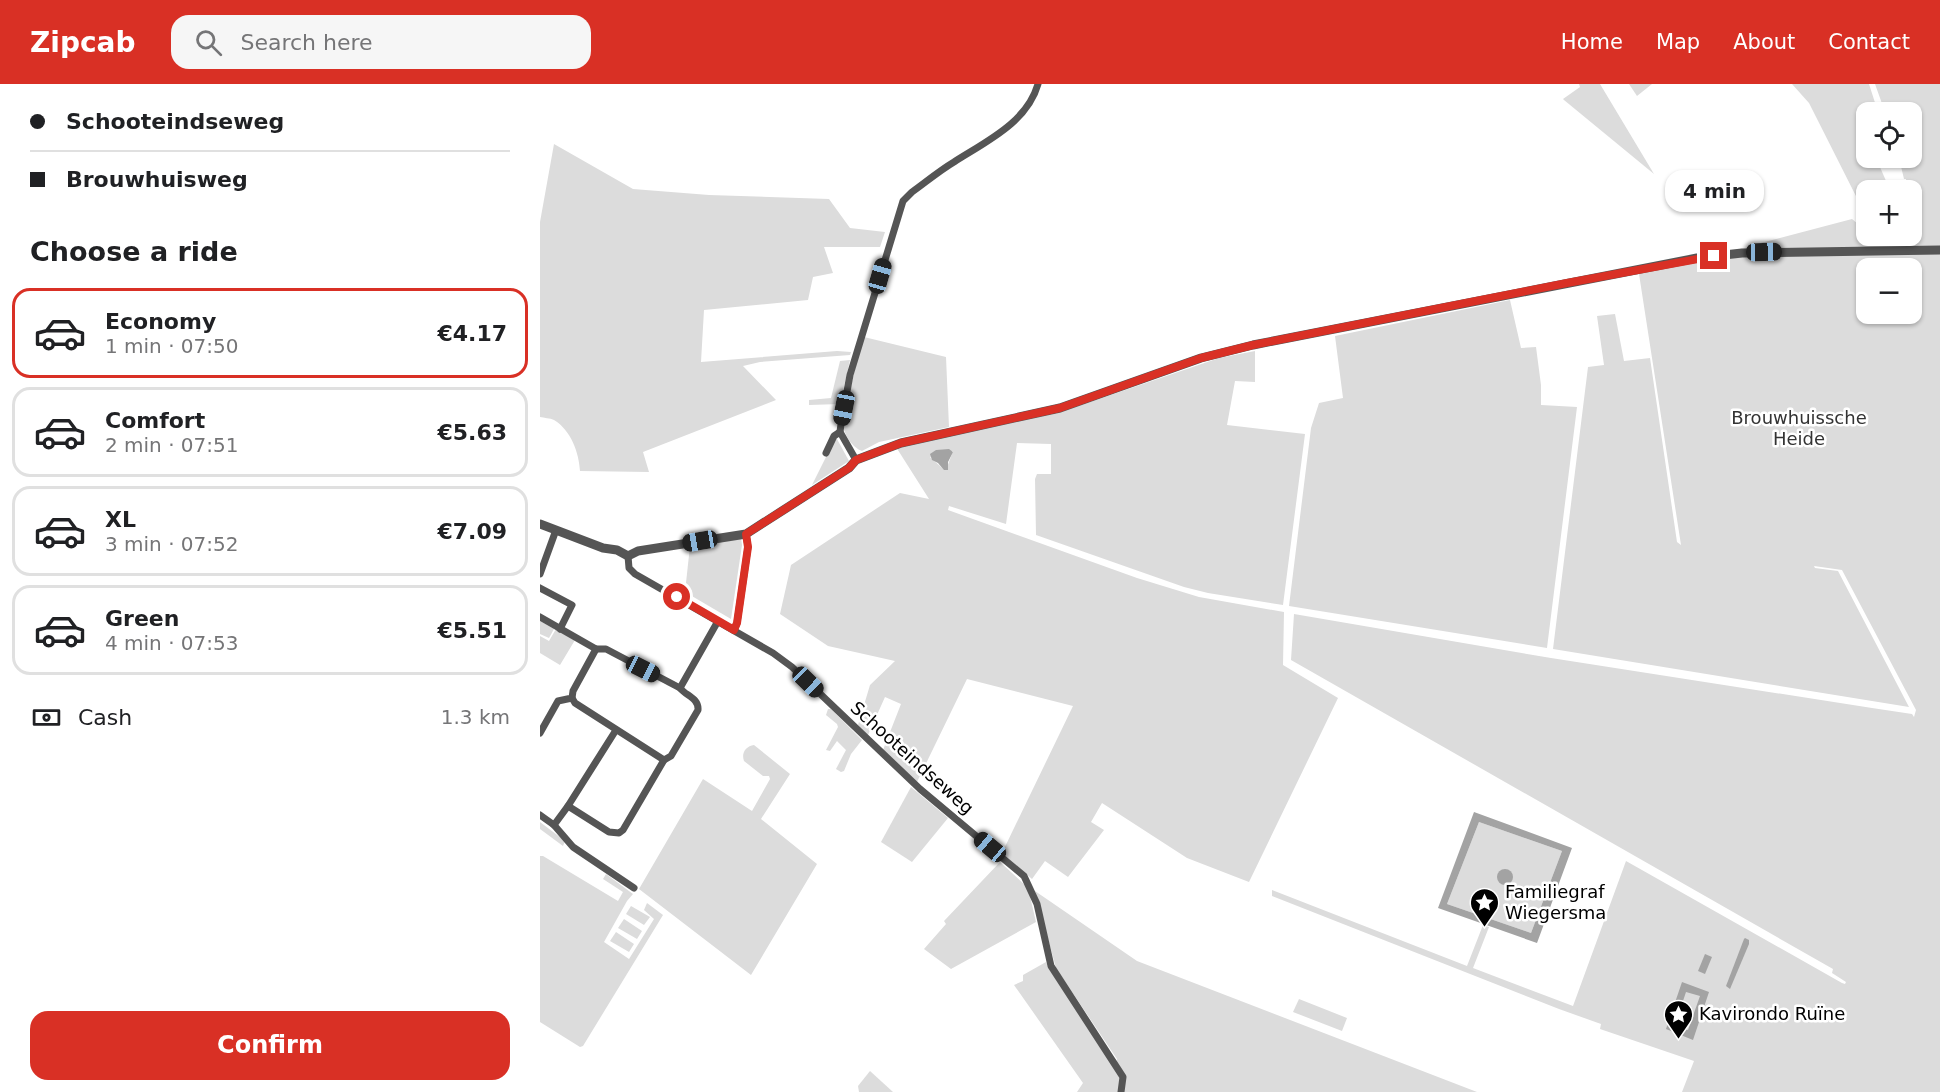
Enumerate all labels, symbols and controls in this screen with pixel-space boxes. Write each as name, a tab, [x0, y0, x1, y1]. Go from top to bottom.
search box	[171, 15, 591, 69]
text: Zipcab	[30, 26, 135, 59]
icon: search	[192, 26, 225, 59]
text: Search here	[240, 30, 373, 55]
text: Home	[1561, 30, 1623, 54]
text: Map	[1656, 30, 1700, 54]
text: About	[1733, 30, 1795, 54]
text: Contact	[1828, 30, 1910, 54]
map controls	[1856, 102, 1922, 324]
button: locate	[1856, 102, 1922, 168]
text: Schooteindseweg	[66, 109, 284, 134]
text: Brouwhuisweg	[66, 167, 248, 192]
callout: 4 min	[1664, 169, 1764, 211]
text: 4 min	[1683, 179, 1746, 203]
button: +	[1856, 180, 1922, 246]
text: Choose a ride	[30, 236, 238, 267]
route end	[1700, 242, 1727, 269]
car	[1746, 243, 1782, 261]
car	[866, 256, 894, 296]
button: −	[1856, 258, 1922, 324]
icon: car	[33, 306, 87, 360]
text: Economy	[105, 309, 216, 334]
text: €4.17	[437, 321, 507, 346]
text: 1 min · 07:50	[105, 334, 239, 358]
car	[832, 389, 856, 427]
icon: car	[33, 405, 87, 459]
park label: Brouwhuissche Heide	[1731, 407, 1867, 449]
text: Comfort	[105, 408, 205, 433]
text: €5.63	[437, 420, 507, 445]
text: 2 min · 07:51	[105, 433, 239, 457]
icon: car	[33, 504, 87, 558]
text: XL	[105, 507, 136, 532]
text: €7.09	[437, 519, 507, 544]
car	[681, 529, 719, 553]
text: 3 min · 07:52	[105, 532, 239, 556]
route start	[663, 583, 690, 610]
icon: car	[33, 603, 87, 657]
text: Green	[105, 606, 179, 631]
text: €5.51	[437, 618, 507, 643]
text: 4 min · 07:53	[105, 631, 239, 655]
car	[623, 653, 663, 685]
car	[789, 663, 827, 701]
street label: Schooteindseweg	[846, 697, 978, 818]
icon: cash	[30, 701, 63, 734]
text: Cash	[78, 705, 132, 730]
text: 1.3 km	[441, 705, 510, 729]
car	[970, 829, 1010, 865]
place label: Familiegraf Wiegersma	[1505, 881, 1606, 923]
place icon: Familiegraf Wiegersma	[1468, 886, 1500, 928]
place icon: Kavirondo Ruïne	[1662, 998, 1694, 1040]
place label: Kavirondo Ruïne	[1699, 1003, 1845, 1024]
button: Confirm	[30, 1011, 510, 1080]

